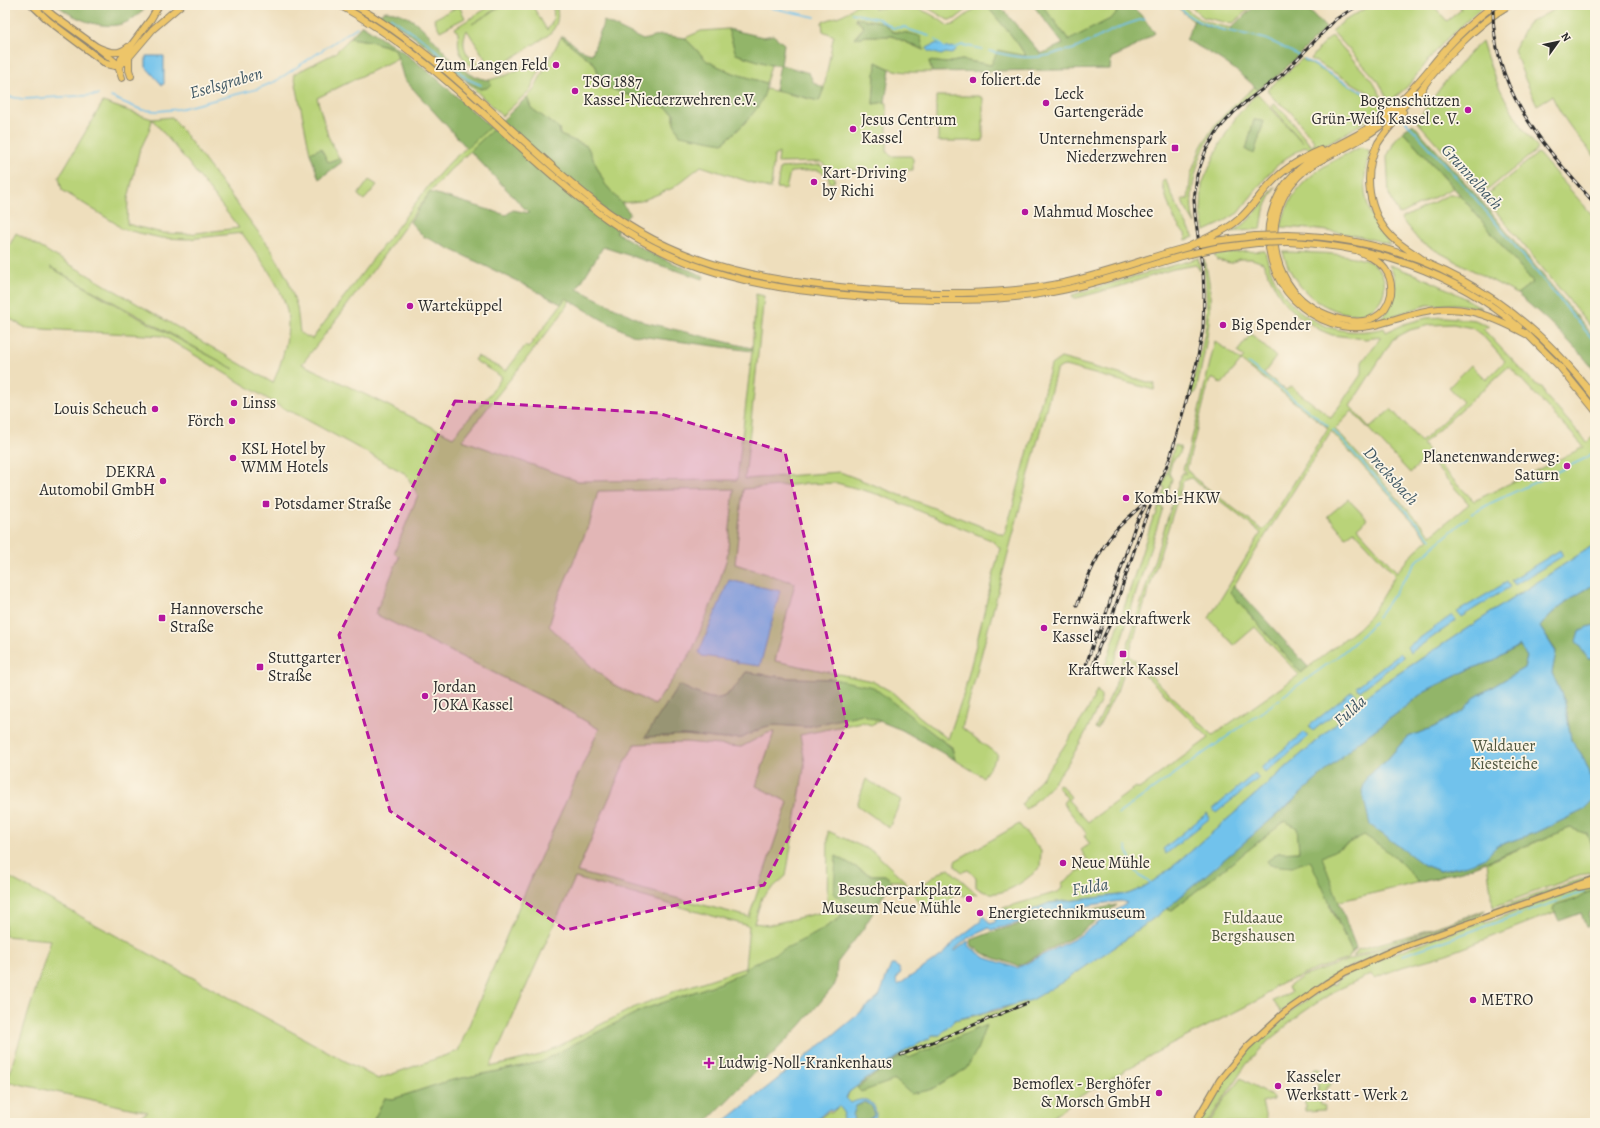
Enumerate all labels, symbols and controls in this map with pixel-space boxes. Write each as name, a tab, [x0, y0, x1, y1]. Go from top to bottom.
north arrow	[1538, 22, 1578, 62]
text: N	[1557, 29, 1574, 44]
place label: Zum Langen Feld	[435, 54, 548, 76]
marker: Zum Langen Feld	[551, 60, 561, 70]
water label: Eselsgraben	[187, 62, 265, 104]
place label: foliert.de	[981, 69, 1041, 91]
place label: TSG 1887 Kassel-Niederzwehren e.V.	[583, 71, 757, 111]
marker: foliert.de	[968, 75, 978, 85]
place label: Leck Gartengeräde	[1054, 83, 1144, 123]
marker: TSG 1887 Kassel-Niederzwehren e.V.	[570, 86, 580, 96]
place label: Bogenschützen Grün-Weiß Kassel e. V.	[1311, 90, 1460, 130]
marker: Leck Gartengeräde	[1041, 98, 1051, 108]
marker: Bogenschützen Grün-Weiß Kassel e. V.	[1463, 105, 1473, 115]
place label: Jesus Centrum Kassel	[861, 109, 956, 149]
marker: Jesus Centrum Kassel	[848, 124, 858, 134]
place label: Unternehmenspark Niederzwehren	[1039, 128, 1167, 168]
water label: Grunnelbach	[1436, 139, 1508, 215]
marker: Unternehmenspark Niederzwehren	[1170, 143, 1180, 153]
place label: Kart-Driving by Richi	[822, 162, 907, 202]
marker: Kart-Driving by Richi	[809, 177, 819, 187]
place label: Mahmud Moschee	[1033, 201, 1153, 223]
marker: Mahmud Moschee	[1020, 207, 1030, 217]
place label: Warteküppel	[417, 295, 502, 317]
marker: Warteküppel	[405, 301, 415, 311]
place label: Big Spender	[1231, 314, 1311, 336]
marker: Big Spender	[1218, 320, 1228, 330]
place label: Linss	[242, 392, 276, 414]
place label: Louis Scheuch	[54, 398, 147, 420]
marker: Linss	[229, 398, 239, 408]
marker: Louis Scheuch	[150, 404, 160, 414]
place label: Förch	[187, 410, 224, 432]
marker: Förch	[227, 416, 237, 426]
place label: KSL Hotel by WMM Hotels	[240, 438, 329, 478]
water label: Drecksbach	[1358, 441, 1424, 511]
place label: Planetenwanderweg: Saturn	[1423, 446, 1559, 486]
marker: KSL Hotel by WMM Hotels	[228, 453, 238, 463]
place label: DEKRA Automobil GmbH	[39, 461, 156, 501]
marker: Planetenwanderweg: Saturn	[1562, 461, 1572, 471]
marker: DEKRA Automobil GmbH	[158, 476, 168, 486]
place label: Kombi-HKW	[1134, 487, 1220, 509]
place label: Potsdamer Straße	[274, 493, 391, 515]
marker: Kombi-HKW	[1121, 493, 1131, 503]
marker: Potsdamer Straße	[261, 499, 271, 509]
place label: Hannoversche Straße	[170, 598, 264, 638]
place label: Fernwärmekraftwerk Kassel	[1052, 608, 1190, 648]
marker: Hannoversche Straße	[157, 613, 167, 623]
marker: Fernwärmekraftwerk Kassel	[1039, 623, 1049, 633]
place label: Stuttgarter Straße	[268, 647, 341, 687]
marker: Kraftwerk Kassel	[1118, 649, 1128, 659]
place label: Kraftwerk Kassel	[1068, 659, 1178, 681]
marker: Stuttgarter Straße	[255, 662, 265, 672]
place label: Jordan JOKA Kassel	[433, 676, 513, 716]
water label: Fulda	[1329, 690, 1371, 732]
marker: Jordan JOKA Kassel	[420, 691, 430, 701]
park label: Waldauer Kiesteiche	[1470, 735, 1538, 775]
place label: Neue Mühle	[1071, 852, 1150, 874]
marker: Neue Mühle	[1058, 858, 1068, 868]
water label: Fulda	[1070, 873, 1110, 901]
place label: Besucherparkplatz Museum Neue Mühle	[822, 879, 961, 919]
marker: Besucherparkplatz Museum Neue Mühle	[964, 894, 974, 904]
place label: Energietechnikmuseum	[988, 902, 1145, 924]
park label: Fuldaaue Bergshausen	[1211, 907, 1295, 947]
marker: Energietechnikmuseum	[975, 908, 985, 918]
place label: METRO	[1481, 989, 1533, 1011]
marker: METRO	[1468, 995, 1478, 1005]
place label: Ludwig-Noll-Krankenhaus	[718, 1052, 892, 1074]
marker: Ludwig-Noll-Krankenhaus	[703, 1057, 715, 1069]
place label: Kasseler Werkstatt - Werk 2	[1285, 1066, 1409, 1106]
place label: Bemoflex - Berghöfer & Morsch GmbH	[1012, 1073, 1151, 1113]
marker: Kasseler Werkstatt - Werk 2	[1273, 1081, 1283, 1091]
marker: Bemoflex - Berghöfer & Morsch GmbH	[1154, 1088, 1164, 1098]

